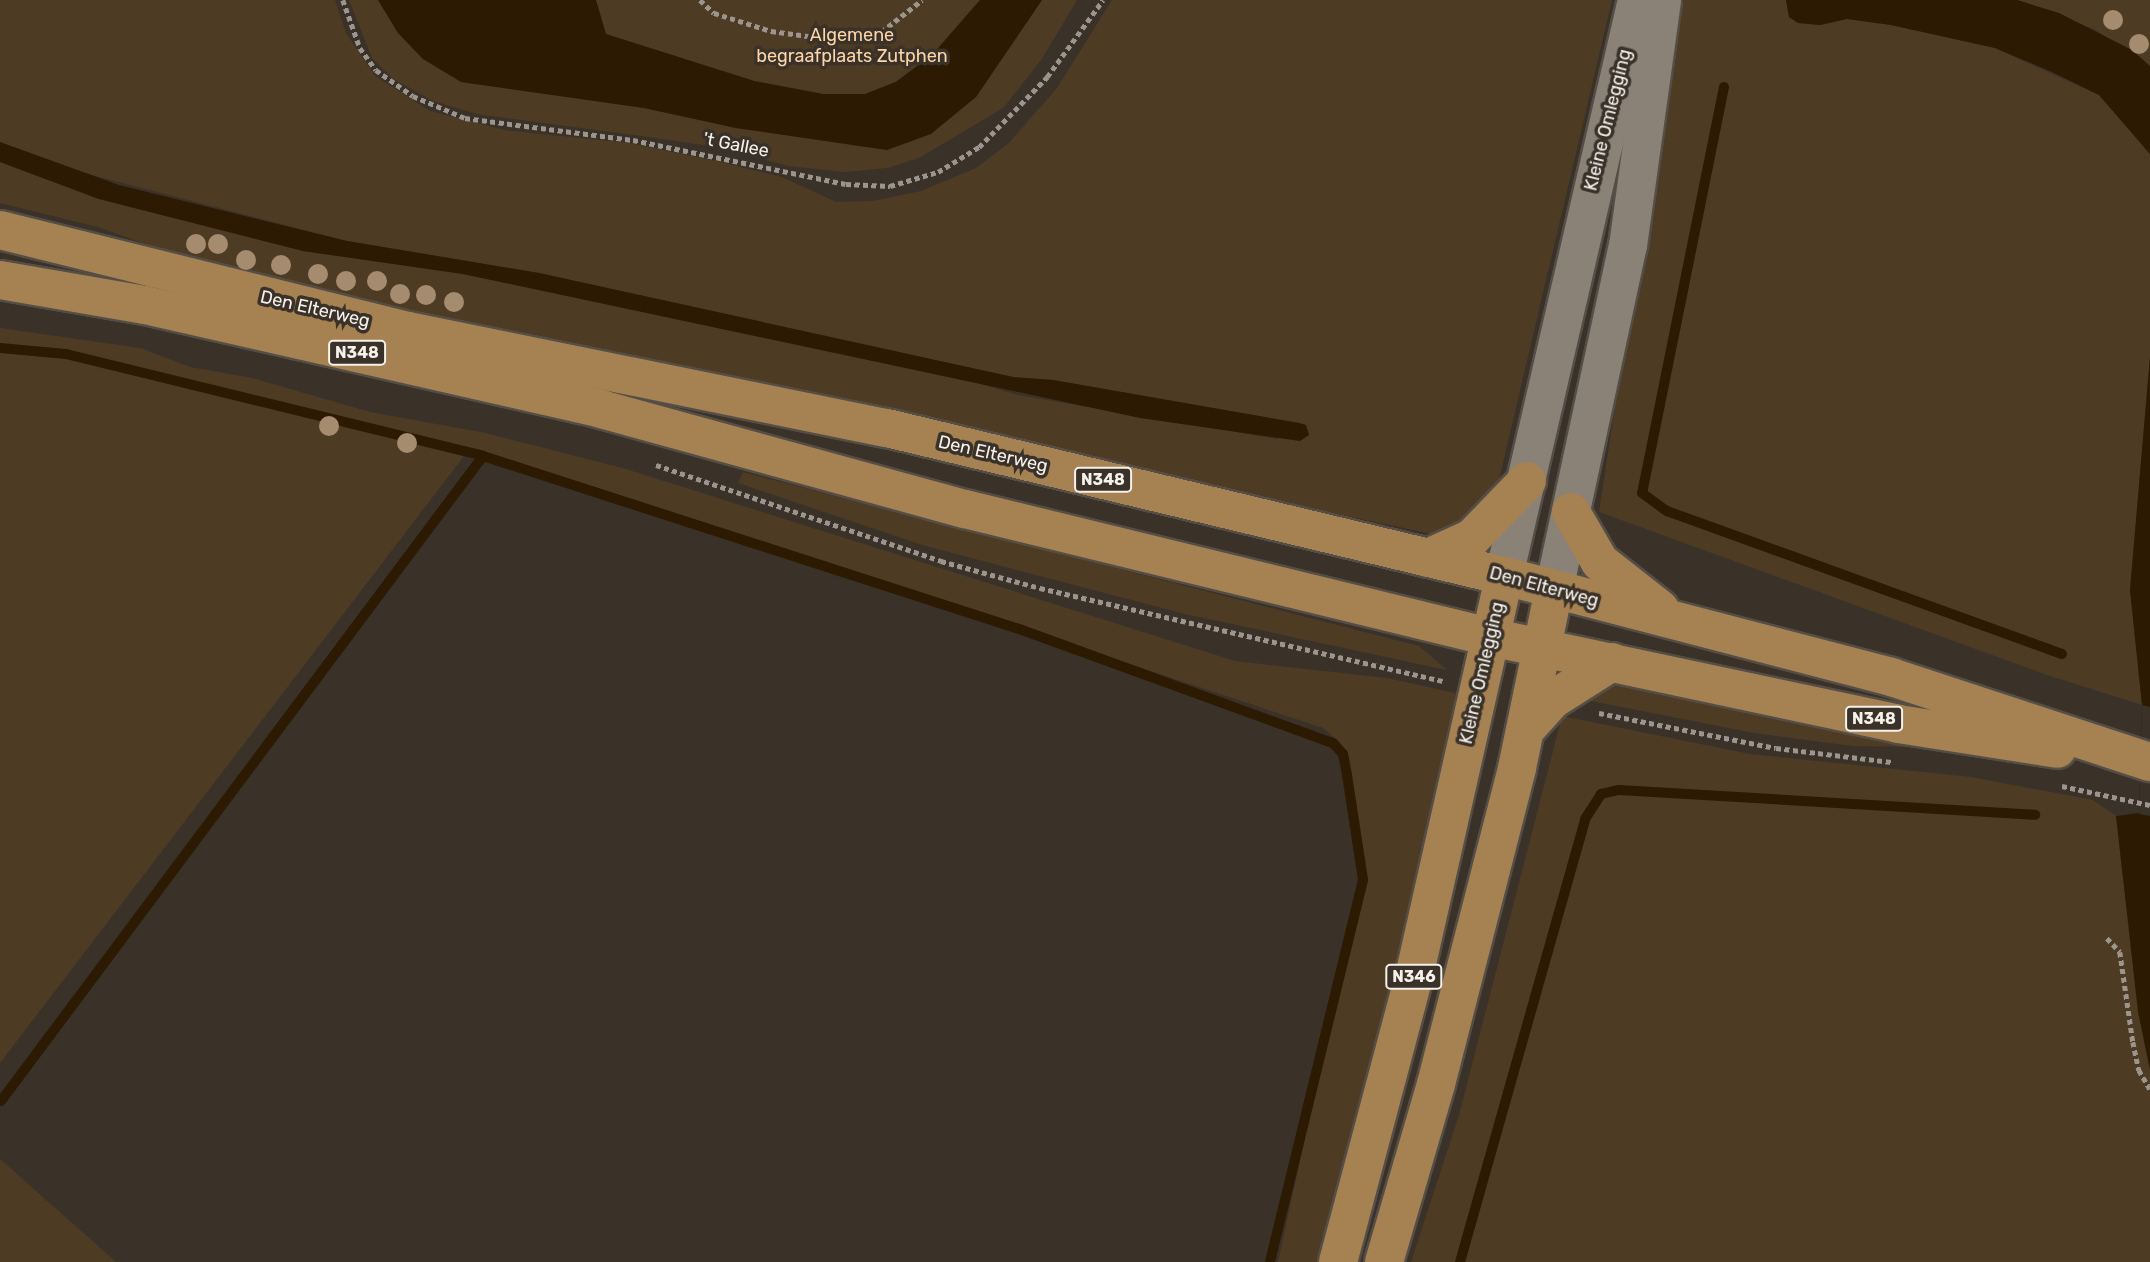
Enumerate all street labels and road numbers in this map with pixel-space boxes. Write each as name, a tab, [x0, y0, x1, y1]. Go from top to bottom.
street label: Kleine Omlegging	[1580, 47, 1636, 193]
street label: 't Gallee	[701, 128, 771, 162]
street label: Den Elterweg	[258, 286, 372, 332]
road number: N348	[327, 340, 387, 366]
street label: Den Elterweg	[936, 431, 1050, 477]
road number: N348	[1073, 467, 1133, 492]
street label: Den Elterweg	[1487, 562, 1601, 612]
street label: Kleine Omlegging	[1455, 600, 1509, 746]
road number: N348	[1844, 706, 1904, 732]
road number: N346	[1384, 965, 1444, 990]

